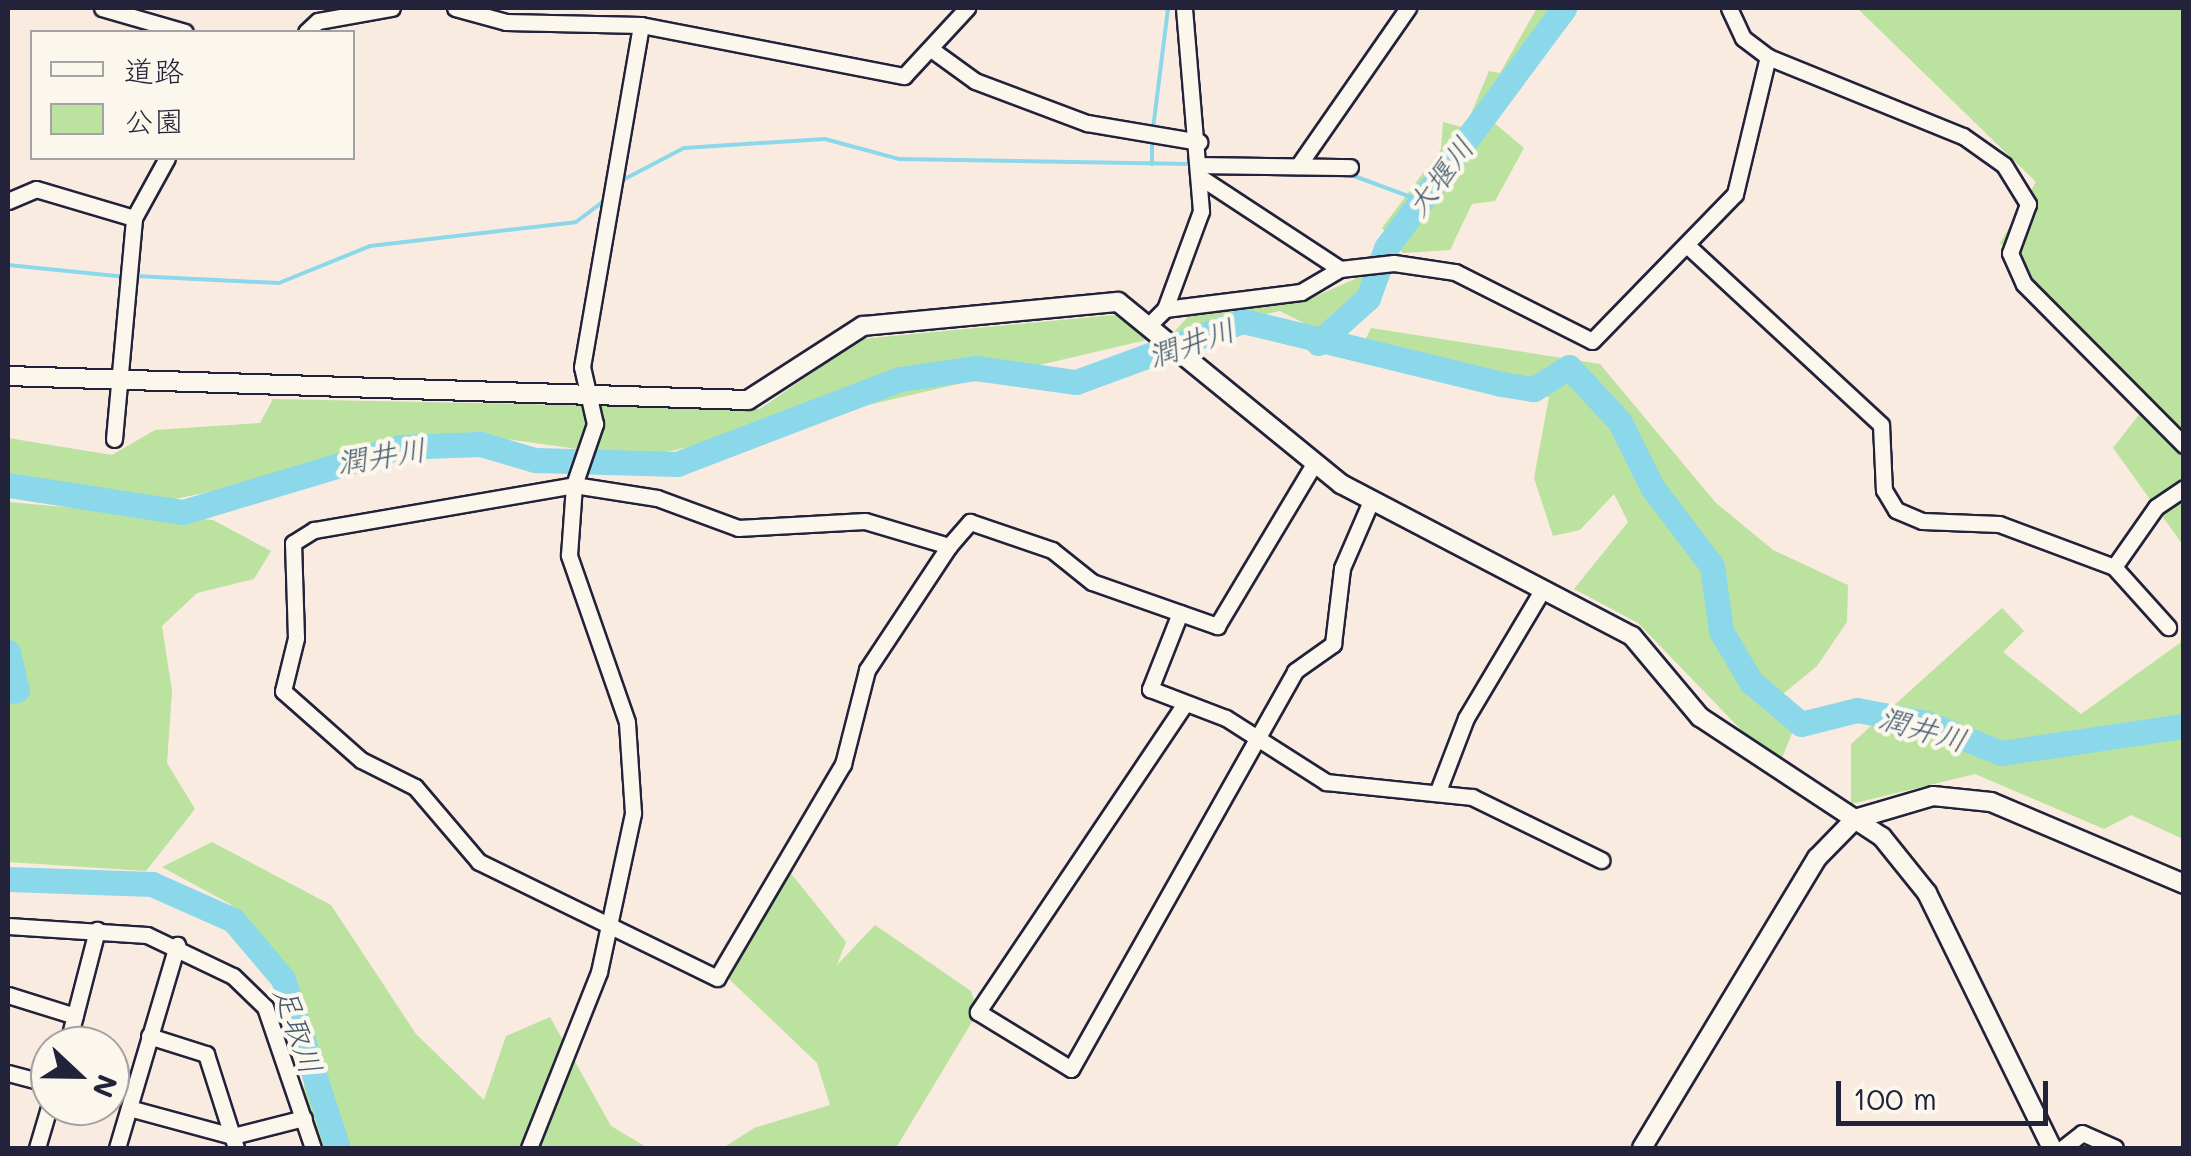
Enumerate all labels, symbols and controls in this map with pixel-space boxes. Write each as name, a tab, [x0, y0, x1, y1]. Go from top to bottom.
legend	[30, 30, 355, 160]
text: 道路	[124, 50, 184, 90]
text: 公園	[124, 100, 184, 140]
water label: 大堰川	[1398, 129, 1480, 223]
water label: 潤井川	[1143, 310, 1239, 374]
water label: 潤井川	[334, 430, 428, 480]
water label: 潤井川	[1875, 698, 1971, 758]
water label: 足取川	[267, 982, 331, 1078]
north arrow	[30, 1026, 130, 1126]
scale bar	[1841, 1061, 2054, 1123]
text: N	[85, 1070, 127, 1103]
text: 100 m	[1853, 1078, 1937, 1118]

